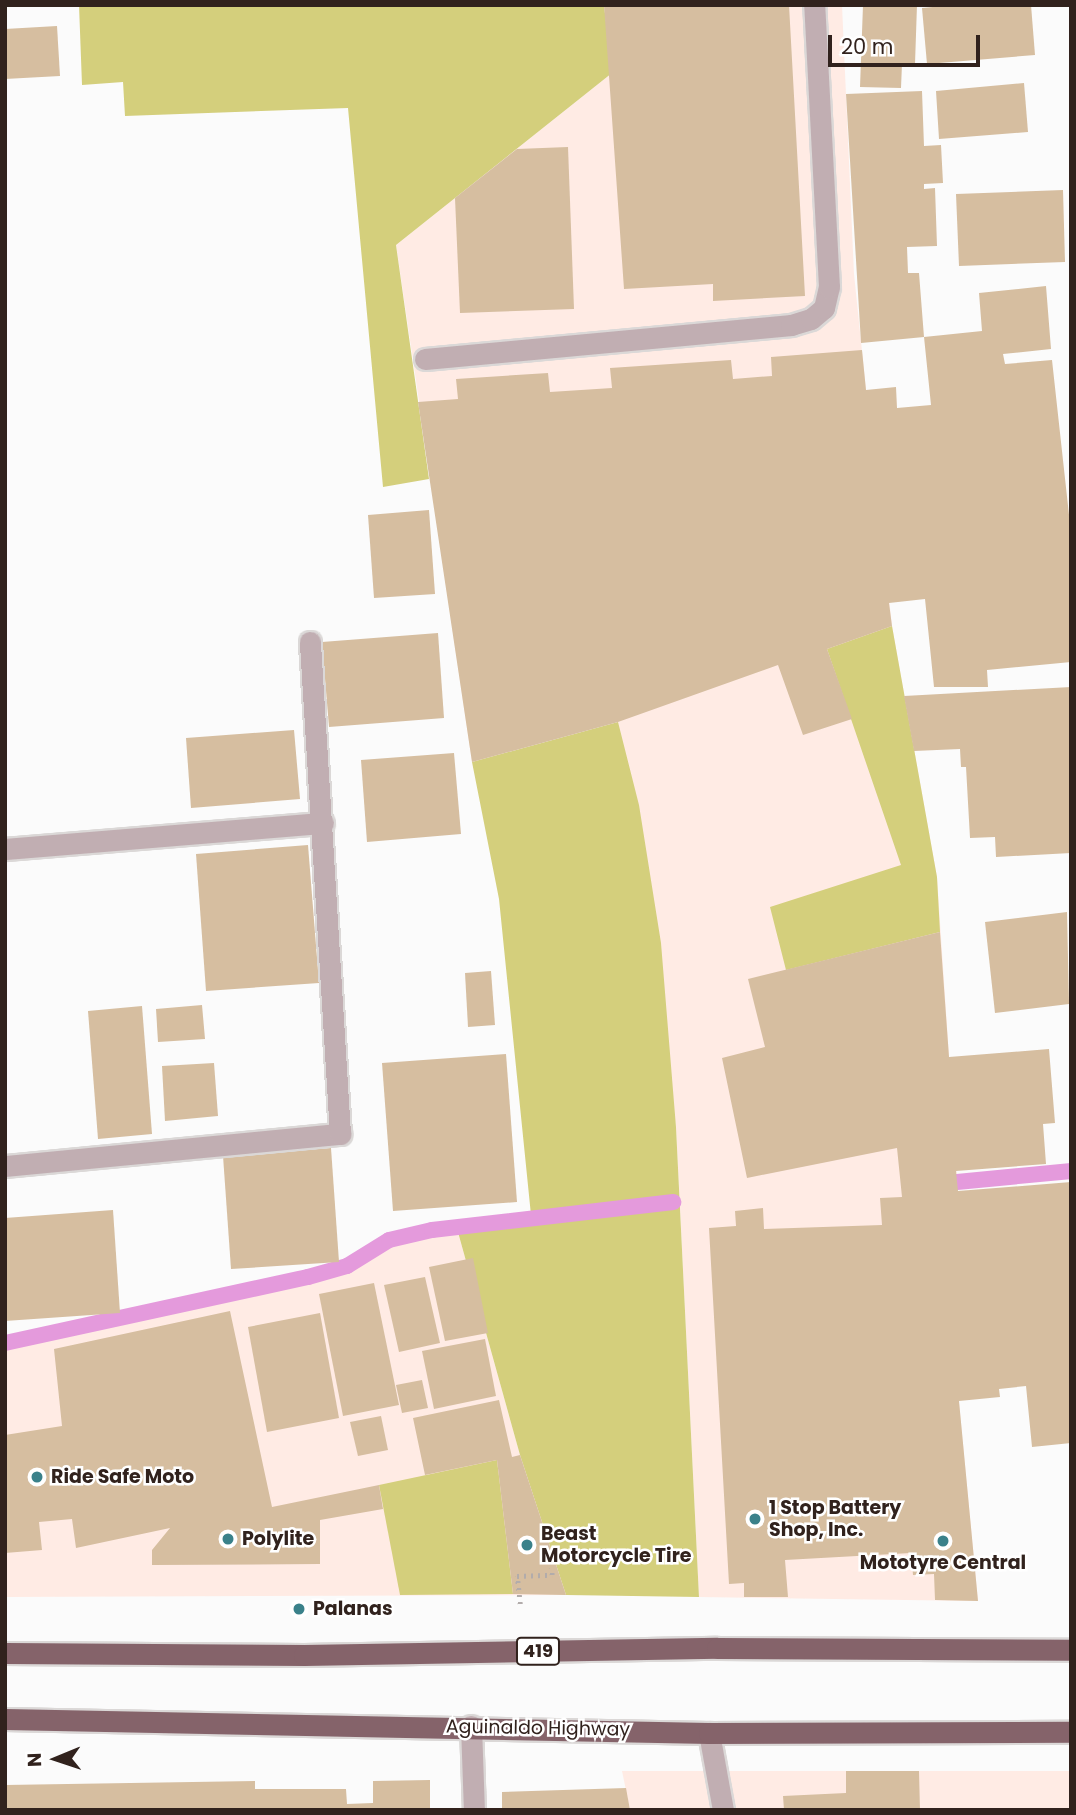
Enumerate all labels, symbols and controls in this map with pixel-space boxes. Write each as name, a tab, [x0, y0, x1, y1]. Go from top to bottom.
scale bar	[831, 21, 983, 65]
text: 20 m	[841, 32, 894, 61]
place label: Ride Safe Moto	[51, 1466, 194, 1488]
marker: Ride Safe Moto	[29, 1469, 45, 1485]
place label: 1 Stop Battery Shop, Inc.	[769, 1497, 901, 1541]
marker: 1 Stop Battery Shop, Inc.	[747, 1511, 763, 1527]
place label: Beast Motorcycle Tire	[541, 1523, 691, 1567]
place label: Polylite	[242, 1528, 314, 1550]
marker: Polylite	[220, 1531, 236, 1547]
marker: Mototyre Central	[935, 1533, 951, 1549]
marker: Beast Motorcycle Tire	[519, 1537, 535, 1553]
place label: Mototyre Central	[860, 1552, 1026, 1574]
place label: Palanas	[313, 1598, 393, 1620]
marker: Palanas	[291, 1601, 307, 1617]
road number: 419	[515, 1636, 561, 1666]
street label: Aguinaldo Highway	[446, 1715, 630, 1741]
north arrow	[21, 1724, 91, 1794]
text: N	[21, 1752, 48, 1767]

